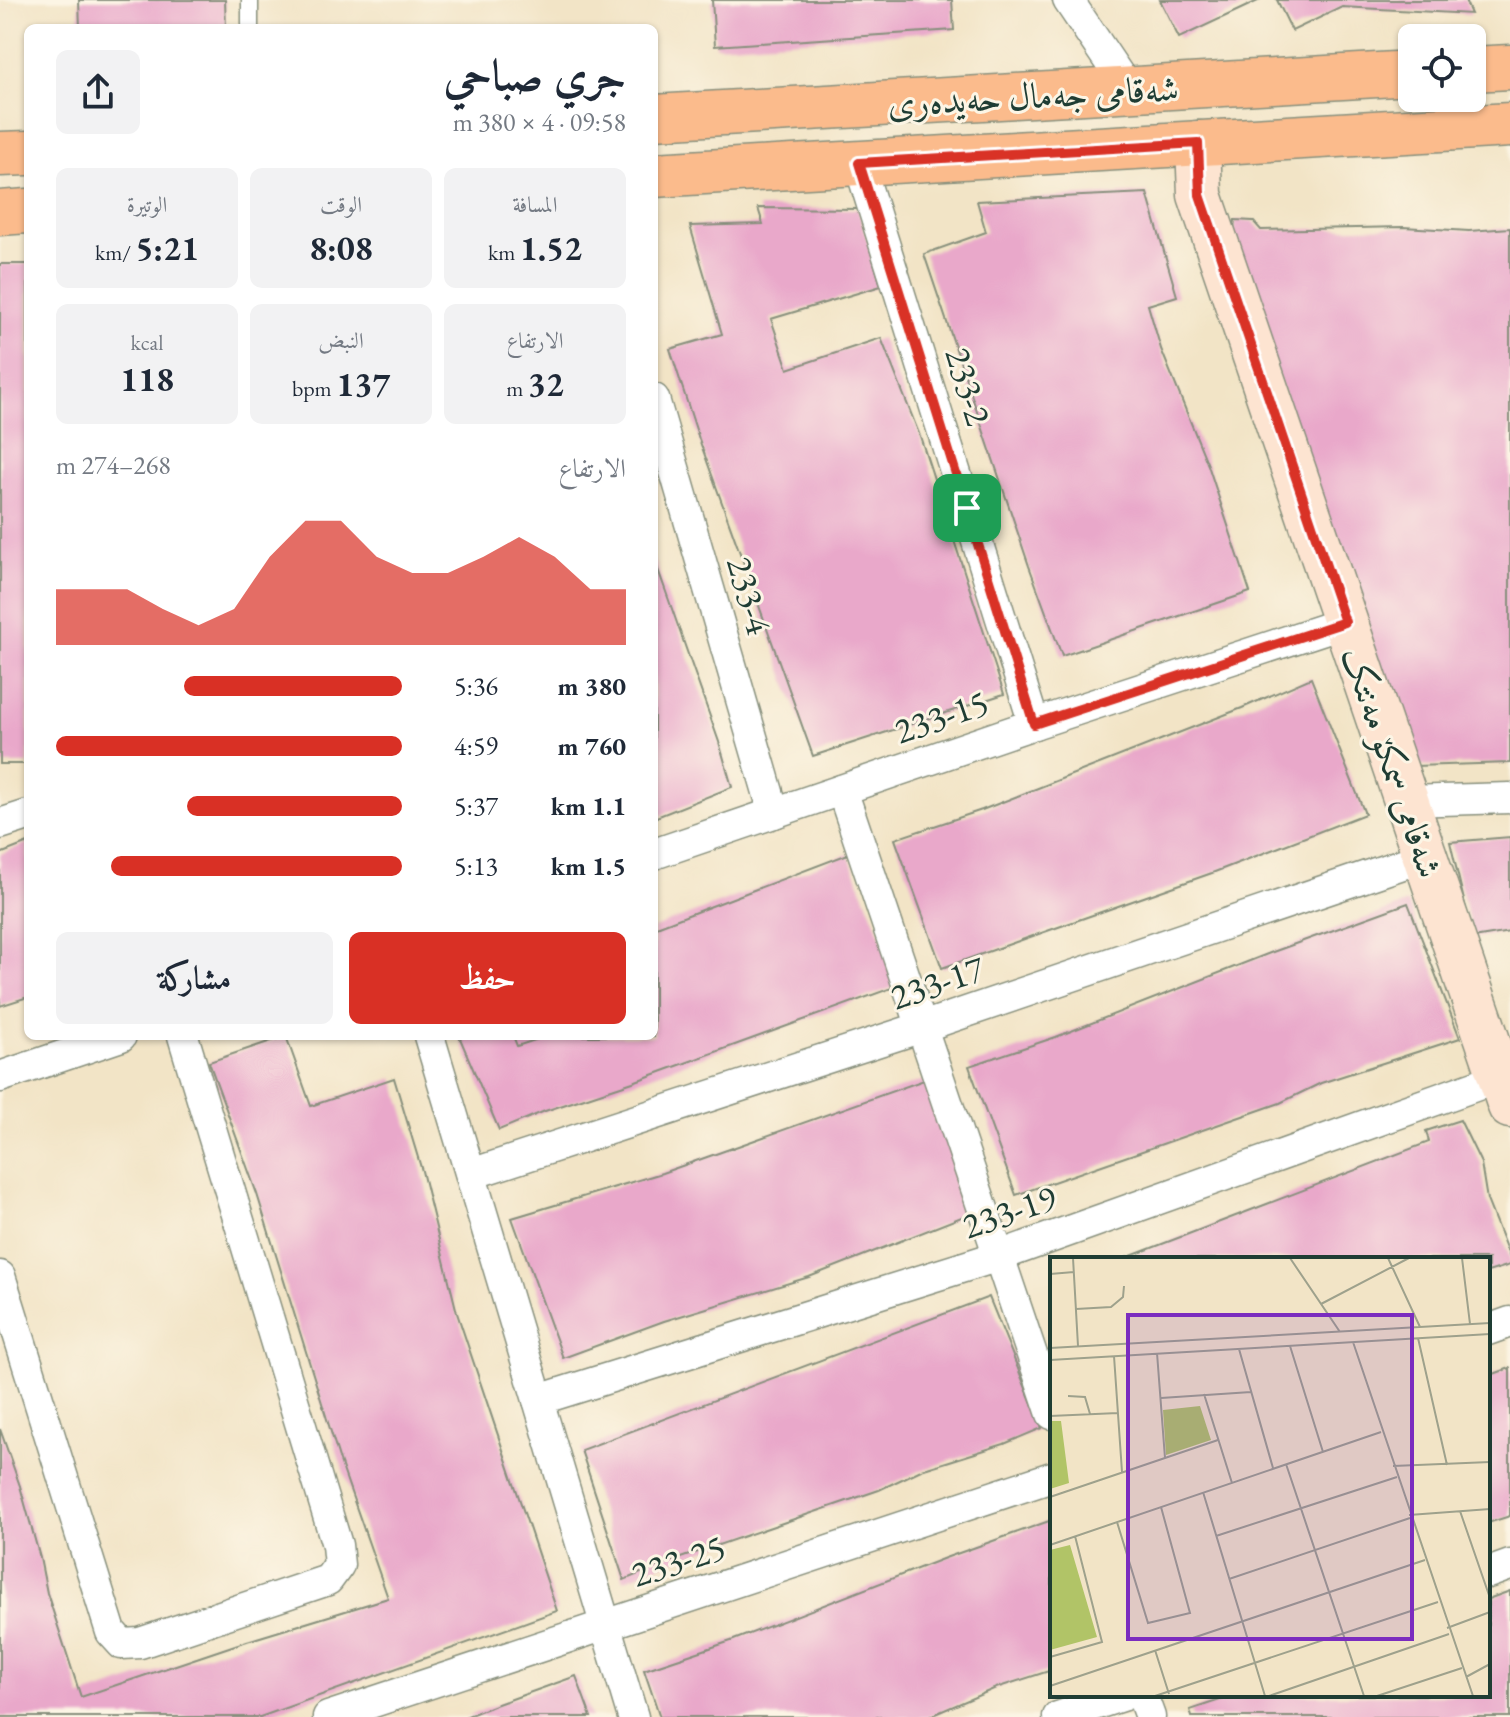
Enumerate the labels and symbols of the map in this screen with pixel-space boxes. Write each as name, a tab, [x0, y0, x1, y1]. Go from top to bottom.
street label: شەقامی جەمال حەیدەری	[886, 64, 1180, 127]
street label: 233-2	[935, 342, 1003, 431]
pin	[933, 474, 1001, 542]
street label: 233-4	[716, 551, 783, 640]
street label: شەقامی سمکۆ مەنتک	[1331, 640, 1454, 884]
street label: 233-15	[888, 679, 994, 754]
street label: 233-17	[884, 944, 991, 1020]
street label: 233-19	[956, 1174, 1062, 1249]
inset map	[1050, 1257, 1490, 1697]
street label: 233-25	[625, 1523, 731, 1598]

